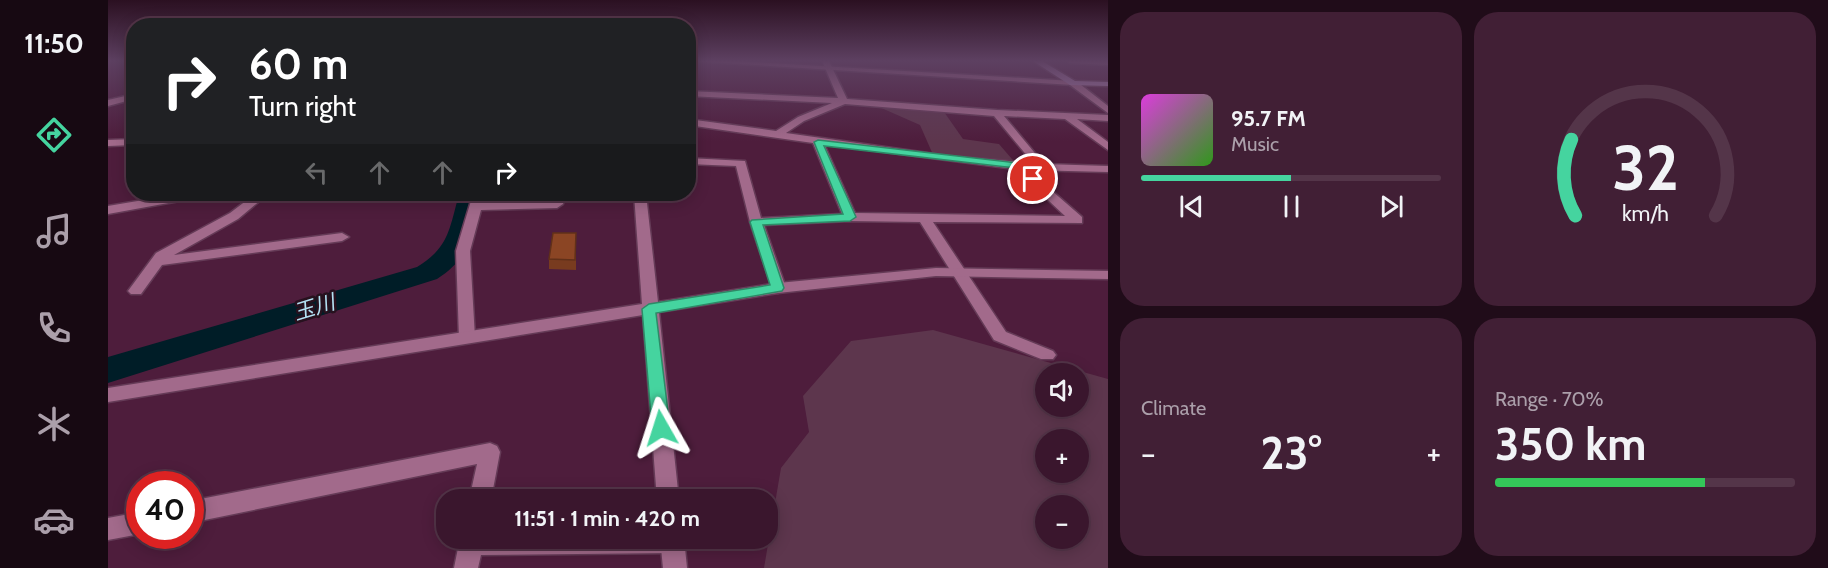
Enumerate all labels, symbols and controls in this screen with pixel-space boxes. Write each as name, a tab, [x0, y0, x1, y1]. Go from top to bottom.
text: 11:50	[24, 27, 84, 60]
text: 60 m	[249, 38, 348, 90]
icon: right	[150, 42, 228, 120]
text: Turn right	[249, 90, 356, 123]
text: 95.7 FM	[1231, 105, 1306, 132]
icon: directions	[33, 114, 75, 156]
text: 32	[1612, 130, 1678, 206]
text: Music	[1231, 132, 1279, 156]
pin	[1007, 153, 1058, 204]
icon: left	[300, 156, 333, 189]
icon: ahead	[363, 156, 396, 189]
icon: ahead	[426, 156, 459, 189]
icon: right	[489, 156, 522, 189]
icon: arrive	[1016, 162, 1049, 195]
icon: previous	[1175, 190, 1208, 223]
icon: pause	[1275, 190, 1308, 223]
icon: next	[1375, 190, 1408, 223]
text: km/h	[1622, 200, 1668, 226]
icon: music	[33, 210, 75, 252]
water label: 玉川	[290, 288, 340, 325]
icon: phone	[33, 307, 75, 349]
map controls	[1035, 363, 1089, 549]
button: sound	[1035, 363, 1089, 417]
text: Range · 70%	[1495, 387, 1604, 411]
position arrow	[629, 396, 693, 460]
text: Climate	[1141, 396, 1206, 420]
icon: climate	[33, 403, 75, 445]
text: 350 km	[1495, 417, 1646, 471]
text: 23°	[1260, 426, 1322, 480]
button: +	[1035, 429, 1089, 483]
text: −	[1141, 433, 1156, 473]
text: +	[1426, 433, 1441, 473]
speed limit sign: 40	[126, 471, 204, 549]
button: −	[1035, 495, 1089, 549]
icon: car	[33, 499, 75, 541]
text: 11:51 · 1 min · 420 m	[514, 505, 700, 532]

